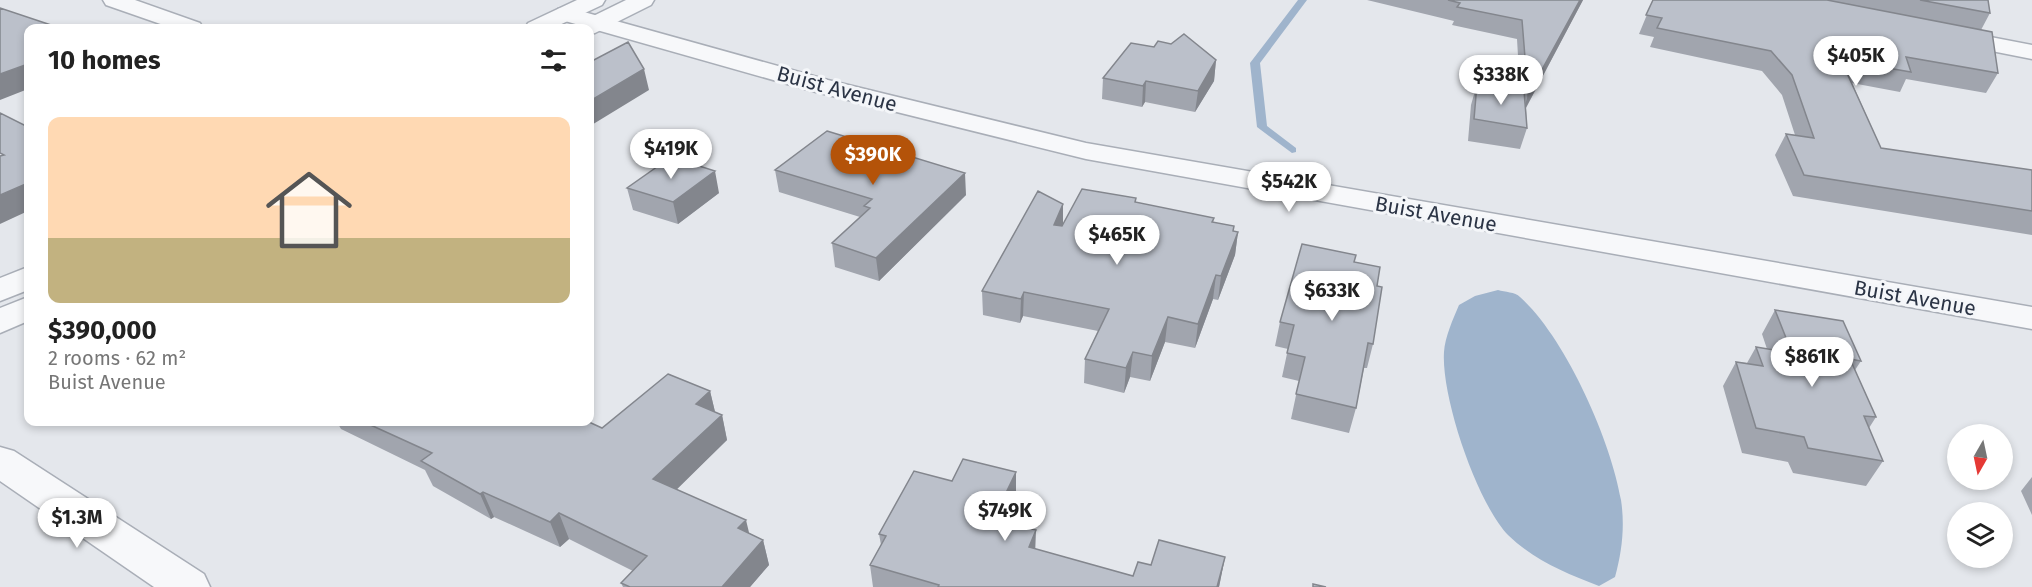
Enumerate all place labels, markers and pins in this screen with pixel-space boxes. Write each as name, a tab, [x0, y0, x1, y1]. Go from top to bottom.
pin: $405K	[1814, 36, 1898, 87]
pin: $338K	[1459, 55, 1543, 106]
pin: $419K	[629, 129, 713, 180]
pin: $390K	[831, 135, 915, 186]
pin: $542K	[1247, 162, 1331, 213]
pin: $465K	[1075, 215, 1159, 266]
pin: $633K	[1290, 271, 1374, 322]
pin: $861K	[1770, 337, 1854, 388]
pin: $749K	[963, 491, 1047, 542]
pin: $1.3M	[35, 498, 119, 549]

